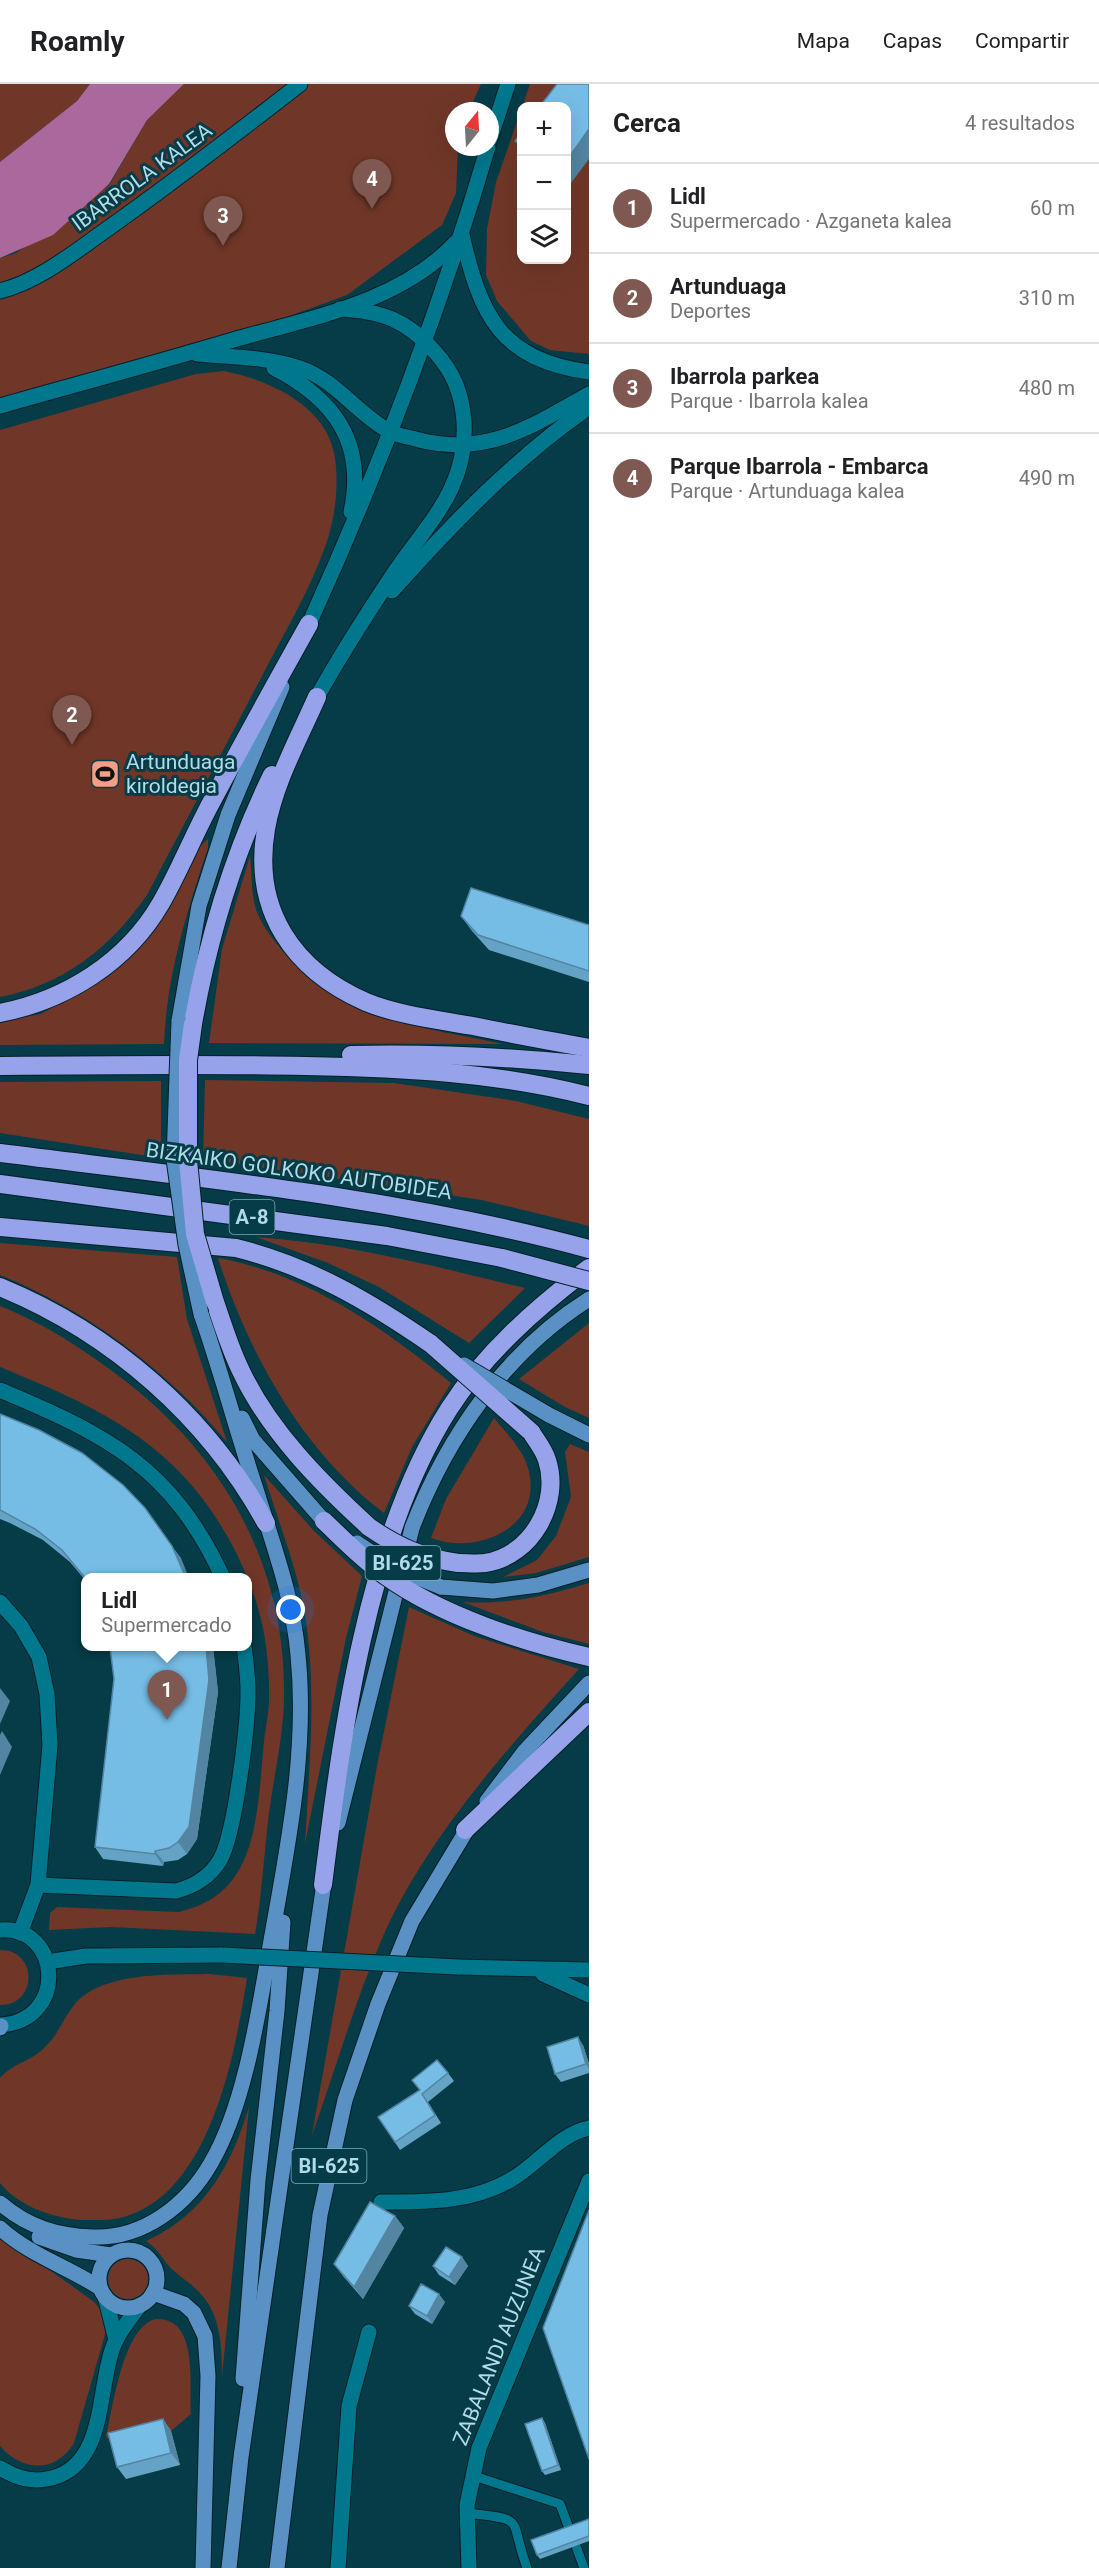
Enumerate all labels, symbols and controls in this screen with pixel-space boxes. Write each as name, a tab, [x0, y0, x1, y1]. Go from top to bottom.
text: Roamly	[30, 25, 125, 58]
text: Mapa	[797, 29, 850, 53]
text: Capas	[883, 29, 942, 53]
text: Compartir	[975, 29, 1069, 53]
north arrow	[445, 102, 499, 156]
map controls	[517, 102, 571, 264]
button: +	[517, 102, 571, 156]
text: Cerca	[613, 108, 681, 138]
text: 4 resultados	[965, 111, 1075, 135]
street label: IBARROLA KALEA	[67, 118, 217, 236]
button: −	[517, 156, 571, 210]
pin: 4	[352, 160, 392, 209]
text: Lidl	[670, 184, 706, 209]
pin: 3	[204, 196, 242, 246]
text: 1	[627, 196, 638, 220]
text: 60 m	[1030, 196, 1075, 220]
text: Supermercado · Azganeta kalea	[670, 209, 952, 233]
button: layers	[517, 210, 571, 264]
text: Artunduaga	[670, 274, 786, 299]
text: 2	[627, 286, 638, 310]
text: 310 m	[1019, 286, 1075, 310]
text: Deportes	[670, 299, 751, 323]
text: Ibarrola parkea	[670, 364, 819, 389]
text: 3	[627, 376, 638, 400]
text: 480 m	[1019, 376, 1075, 400]
text: Parque · Ibarrola kalea	[670, 389, 869, 413]
text: Parque Ibarrola - Embarca	[670, 454, 928, 479]
text: 4	[627, 466, 638, 490]
text: 490 m	[1019, 466, 1075, 490]
text: Parque · Artunduaga kalea	[670, 479, 905, 503]
pin: 2	[52, 696, 92, 745]
place label: Artunduaga kiroldegia	[126, 750, 235, 798]
sports icon: Artunduaga kiroldegia	[89, 758, 121, 790]
street label: BIZKAIKO GOLKOKO AUTOBIDEA	[145, 1138, 454, 1204]
road number: A-8	[230, 1200, 274, 1234]
road number: BI-625	[366, 1546, 440, 1580]
popup	[81, 1573, 252, 1651]
text: Lidl	[101, 1588, 137, 1613]
your location	[276, 1595, 305, 1624]
text: Supermercado	[101, 1613, 232, 1637]
pin: 1	[148, 1670, 186, 1720]
road number: BI-625	[292, 2149, 366, 2183]
street label: ZABALANDI AUZUNEA	[448, 2243, 550, 2449]

